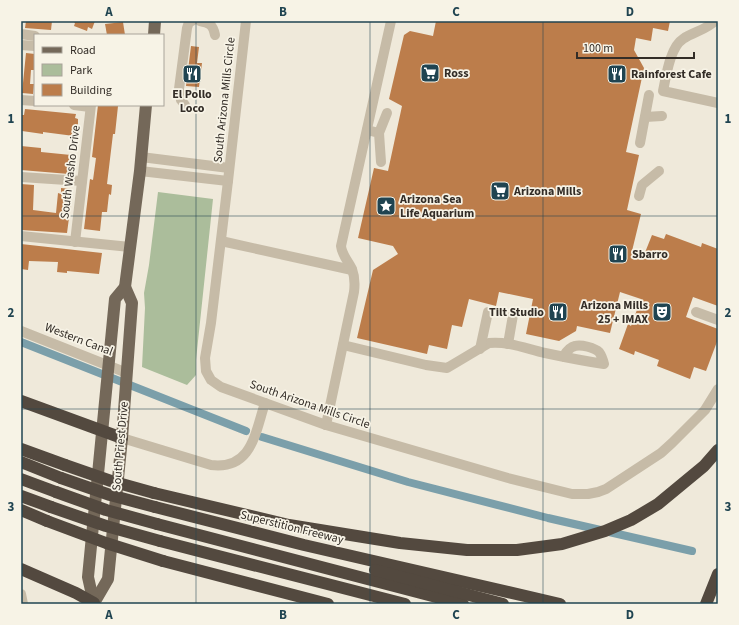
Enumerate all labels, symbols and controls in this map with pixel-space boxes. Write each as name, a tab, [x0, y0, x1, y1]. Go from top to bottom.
text: A	[104, 3, 113, 21]
text: B	[279, 3, 287, 21]
text: C	[452, 3, 460, 21]
text: D	[626, 3, 634, 21]
legend	[34, 34, 164, 106]
scale bar	[577, 34, 694, 60]
street label: South Arizona Mills Circle	[209, 36, 240, 164]
text: 100 m	[583, 40, 613, 57]
text: Road	[70, 42, 96, 59]
text: Park	[70, 62, 92, 79]
supermarket icon: Ross	[419, 62, 441, 84]
restaurant icon: El Pollo Loco	[181, 63, 203, 85]
restaurant icon: Rainforest Cafe	[606, 63, 628, 85]
place label: Ross	[444, 65, 468, 82]
place label: Rainforest Cafe	[631, 66, 712, 83]
text: Building	[70, 82, 112, 99]
place label: El Pollo Loco	[172, 86, 212, 117]
text: 1	[8, 110, 15, 128]
text: 1	[725, 110, 732, 128]
street label: South Washo Drive	[56, 124, 85, 220]
supermarket icon: Arizona Mills	[489, 180, 511, 202]
place label: Arizona Mills	[513, 183, 581, 200]
place label: Arizona Sea Life Aquarium	[399, 191, 474, 222]
place icon: Arizona Sea Life Aquarium	[375, 195, 397, 217]
restaurant icon: Sbarro	[607, 243, 629, 265]
place label: Sbarro	[632, 246, 668, 263]
place label: Arizona Mills 25 + IMAX	[580, 297, 648, 328]
restaurant icon: Tilt Studio	[547, 301, 569, 323]
theatre icon: Arizona Mills 25 + IMAX	[651, 301, 673, 323]
text: 2	[8, 304, 15, 322]
place label: Tilt Studio	[489, 304, 544, 321]
text: 2	[725, 304, 732, 322]
street label: Western Canal	[42, 319, 115, 360]
street label: South Arizona Mills Circle	[247, 376, 372, 433]
street label: South Priest Drive	[108, 401, 133, 491]
text: 3	[8, 498, 15, 516]
text: 3	[725, 498, 732, 516]
street label: Superstition Freeway	[238, 506, 346, 549]
text: A	[104, 606, 113, 624]
text: B	[279, 606, 287, 624]
text: C	[452, 606, 460, 624]
text: D	[626, 606, 634, 624]

